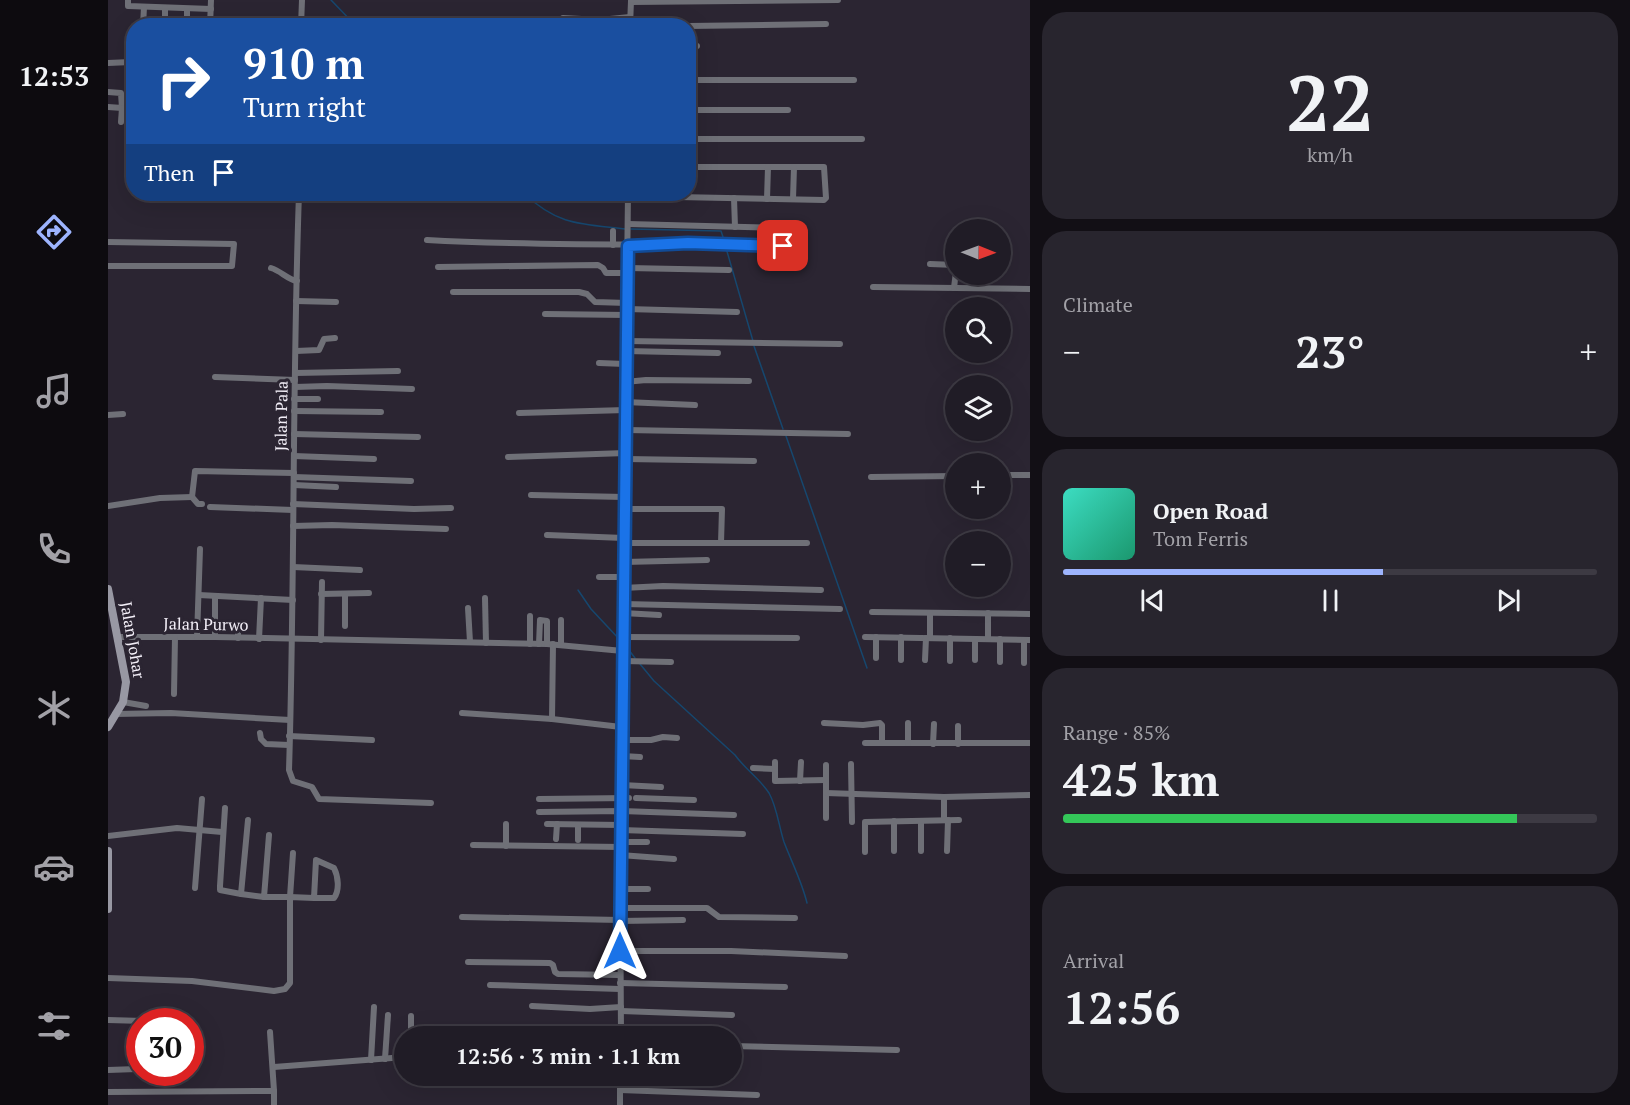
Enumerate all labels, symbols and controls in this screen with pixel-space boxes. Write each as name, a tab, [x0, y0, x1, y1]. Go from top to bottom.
text: 910 m	[243, 35, 364, 91]
icon: right	[144, 42, 222, 120]
text: 22	[1286, 50, 1374, 153]
text: 12:53	[19, 58, 89, 94]
text: Turn right	[243, 89, 366, 125]
text: km/h	[1307, 141, 1353, 168]
icon: arrive	[207, 156, 240, 189]
text: Then	[144, 158, 195, 187]
icon: directions	[33, 211, 75, 253]
north arrow	[945, 219, 1011, 285]
map controls	[945, 219, 1011, 597]
pin	[757, 220, 808, 271]
icon: arrive	[766, 229, 799, 262]
text: Climate	[1063, 291, 1133, 318]
button: search	[945, 297, 1011, 363]
text: 23°	[1295, 321, 1365, 381]
text: −	[1063, 330, 1081, 373]
text: +	[1579, 330, 1597, 373]
icon: music	[33, 370, 75, 412]
button: layers	[945, 375, 1011, 441]
street label: Jalan Pala	[269, 381, 293, 451]
button: +	[945, 453, 1011, 519]
text: Open Road	[1153, 496, 1268, 525]
text: Tom Ferris	[1153, 525, 1248, 552]
icon: phone	[33, 528, 75, 570]
button: −	[945, 531, 1011, 597]
icon: previous	[1136, 584, 1169, 617]
icon: pause	[1314, 584, 1347, 617]
icon: next	[1492, 584, 1525, 617]
street label: Jalan Johar	[115, 600, 151, 681]
street label: Jalan Purwo	[163, 612, 249, 636]
icon: climate	[33, 687, 75, 729]
text: Range · 85%	[1063, 719, 1170, 746]
text: 425 km	[1063, 749, 1219, 809]
icon: car	[33, 846, 75, 888]
position arrow	[588, 919, 652, 983]
text: Arrival	[1063, 947, 1124, 974]
text: 12:56	[1063, 977, 1180, 1037]
icon: filters	[33, 1005, 75, 1047]
speed limit sign: 30	[126, 1008, 204, 1086]
text: 12:56 · 3 min · 1.1 km	[456, 1041, 680, 1070]

